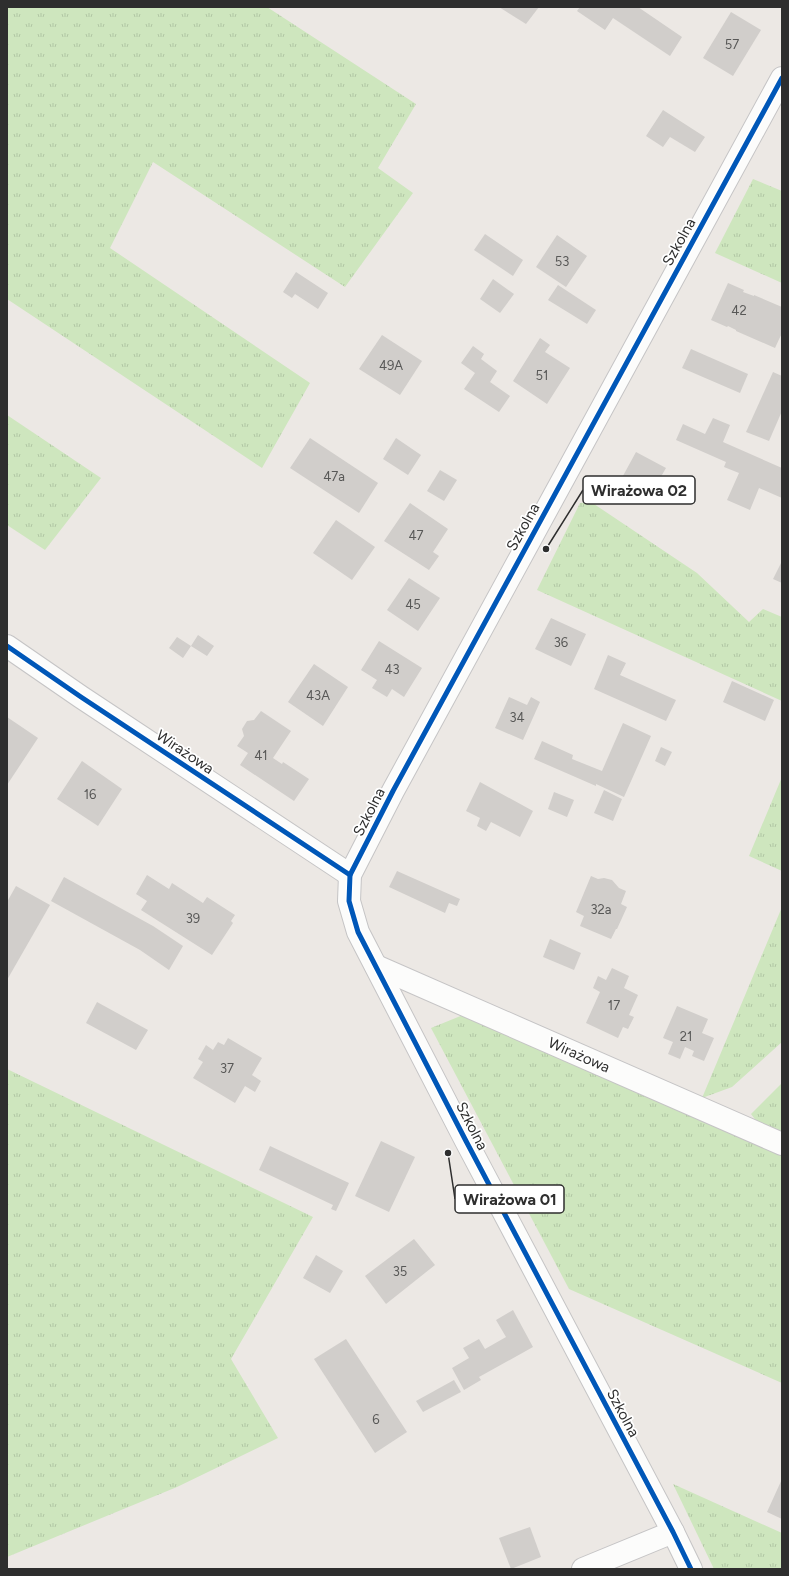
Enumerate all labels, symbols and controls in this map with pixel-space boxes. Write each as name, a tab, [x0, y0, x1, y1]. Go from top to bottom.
house number: 57	[725, 37, 739, 52]
street label: Szkolna	[659, 215, 699, 269]
house number: 53	[555, 254, 569, 269]
house number: 42	[731, 303, 747, 318]
house number: 49A	[379, 358, 403, 373]
house number: 51	[536, 368, 548, 383]
house number: 47a	[323, 469, 345, 484]
callout: Wirażowa 02	[583, 476, 695, 504]
text: Wirażowa 02	[591, 481, 687, 500]
street label: Szkolna	[503, 500, 543, 554]
house number: 47	[408, 528, 424, 543]
house number: 45	[405, 597, 421, 612]
house number: 36	[554, 635, 568, 650]
house number: 43	[384, 662, 400, 677]
house number: 43A	[306, 688, 330, 703]
house number: 34	[509, 710, 525, 725]
street label: Wirażowa	[153, 726, 217, 778]
house number: 41	[254, 748, 268, 763]
street label: Szkolna	[349, 785, 389, 839]
house number: 16	[84, 787, 96, 802]
house number: 32a	[591, 902, 611, 917]
house number: 39	[186, 911, 200, 926]
house number: 17	[608, 998, 620, 1013]
house number: 21	[680, 1029, 692, 1044]
street label: Wirażowa	[545, 1033, 613, 1077]
house number: 37	[220, 1061, 234, 1076]
street label: Szkolna	[452, 1099, 492, 1153]
callout: Wirażowa 01	[455, 1185, 564, 1213]
text: Wirażowa 01	[463, 1190, 557, 1209]
house number: 35	[393, 1264, 407, 1279]
street label: Szkolna	[603, 1386, 643, 1440]
house number: 6	[372, 1412, 380, 1427]

